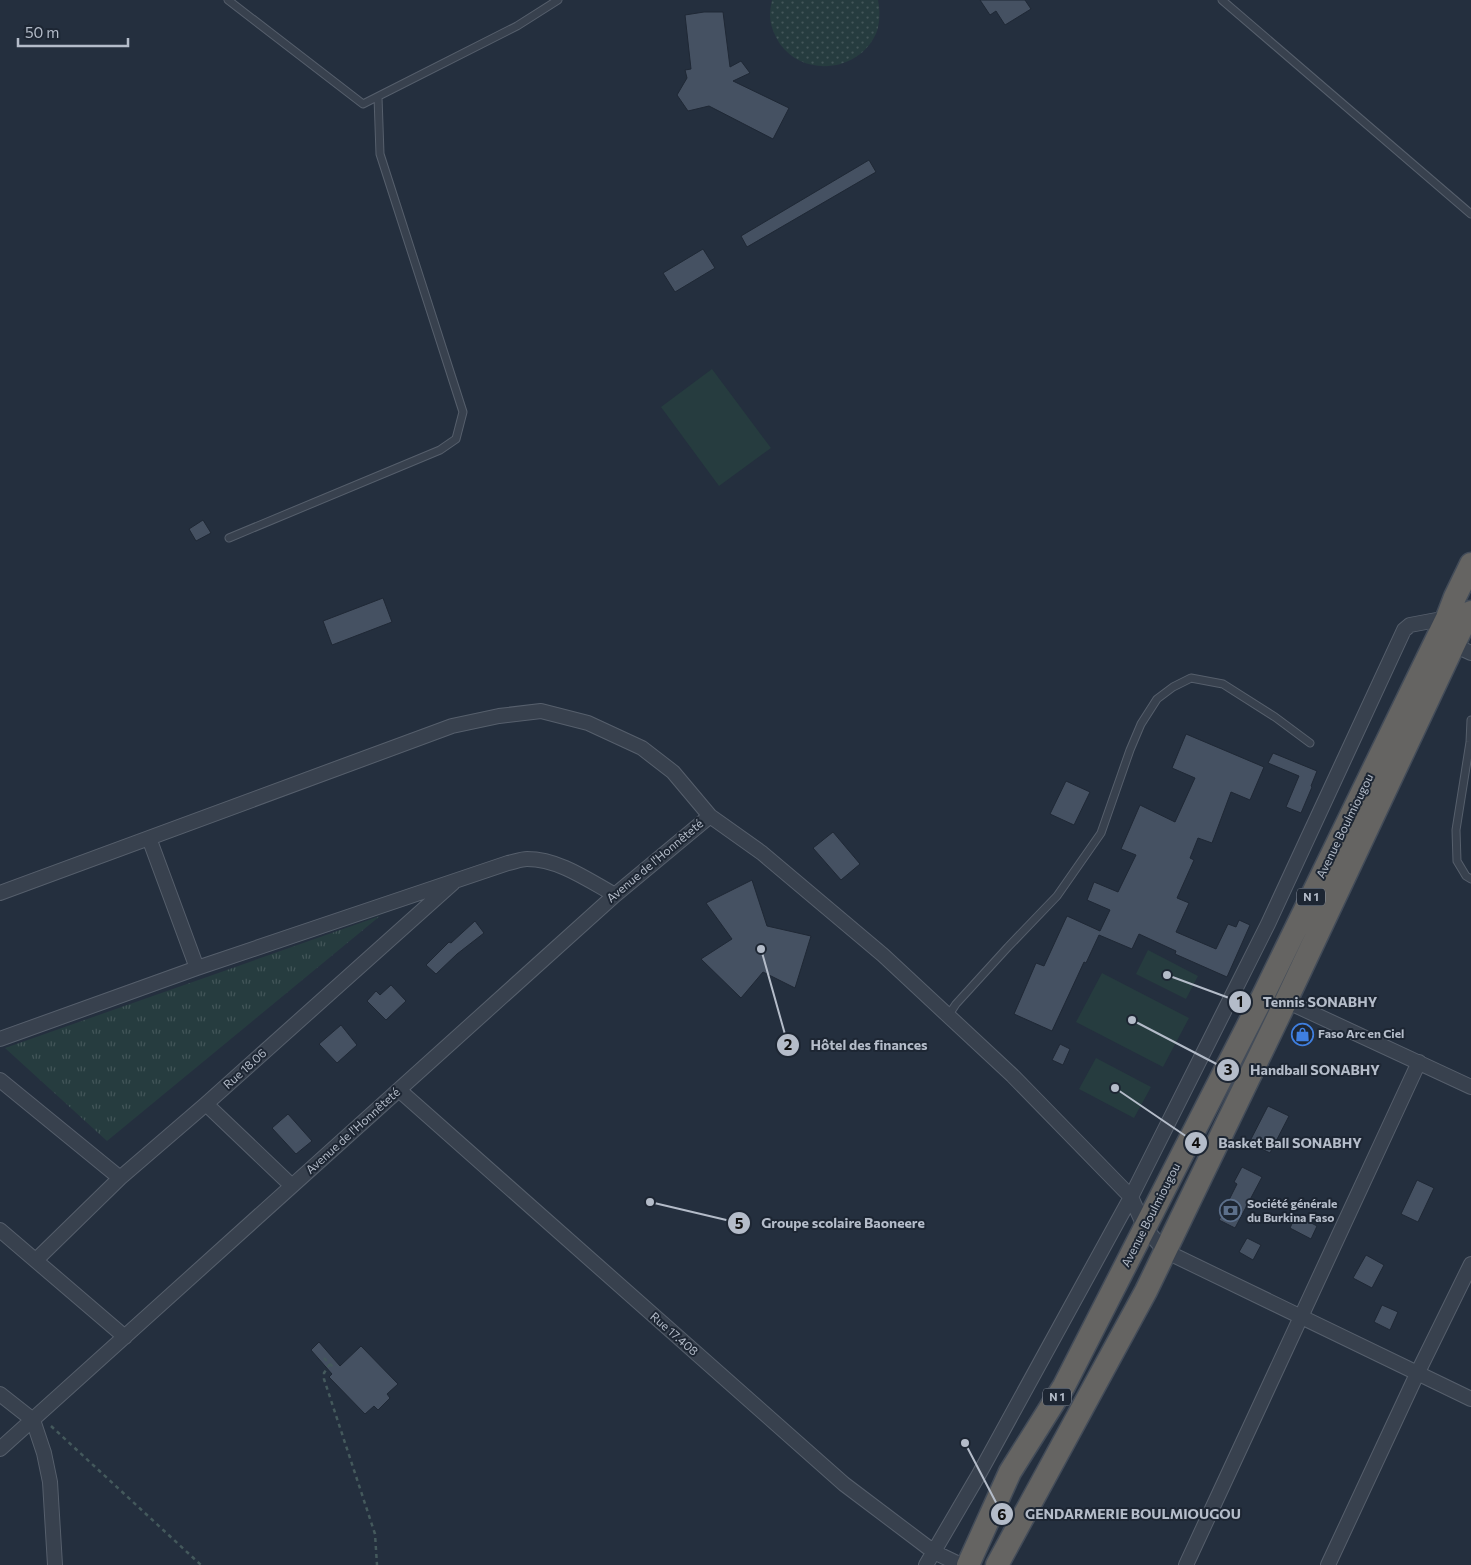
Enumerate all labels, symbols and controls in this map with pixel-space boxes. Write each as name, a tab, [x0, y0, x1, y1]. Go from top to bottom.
scale bar	[18, 15, 128, 47]
text: 50 m	[25, 23, 59, 41]
street label: Avenue Boulmiougou	[1313, 771, 1376, 880]
street label: Avenue de l'Honnêteté	[603, 816, 705, 905]
road number: N 1	[1297, 889, 1325, 906]
callout: Tennis SONABHY	[1228, 988, 1387, 1017]
text: 1	[1237, 992, 1243, 1010]
text: Tennis SONABHY	[1263, 993, 1378, 1010]
shop icon: Faso Arc en Ciel	[1290, 1022, 1314, 1046]
place label: Faso Arc en Ciel	[1318, 1026, 1404, 1040]
callout: Hôtel des finances	[776, 1030, 938, 1059]
text: 2	[784, 1035, 792, 1053]
text: Hôtel des finances	[810, 1036, 928, 1053]
street label: Rue 18.06	[220, 1045, 269, 1091]
callout: Handball SONABHY	[1216, 1056, 1390, 1085]
text: 3	[1224, 1060, 1233, 1078]
text: Handball SONABHY	[1250, 1061, 1380, 1078]
street label: Avenue de l'Honnêteté	[302, 1084, 402, 1176]
callout: Basket Ball SONABHY	[1183, 1129, 1372, 1158]
text: 4	[1191, 1133, 1201, 1151]
text: Basket Ball SONABHY	[1218, 1134, 1362, 1151]
street label: Avenue Boulmiougou	[1118, 1160, 1182, 1269]
place label: Société générale du Burkina Faso	[1247, 1196, 1337, 1224]
bank icon: Société générale du Burkina Faso	[1219, 1199, 1243, 1223]
callout: Groupe scolaire Baoneere	[726, 1209, 935, 1238]
text: 5	[735, 1214, 744, 1232]
text: Groupe scolaire Baoneere	[761, 1214, 925, 1231]
street label: Rue 17.408	[648, 1309, 701, 1358]
road number: N 1	[1043, 1388, 1071, 1405]
callout: GENDARMERIE BOULMIOUGOU	[990, 1500, 1251, 1529]
text: 6	[997, 1505, 1007, 1523]
text: GENDARMERIE BOULMIOUGOU	[1025, 1505, 1241, 1522]

